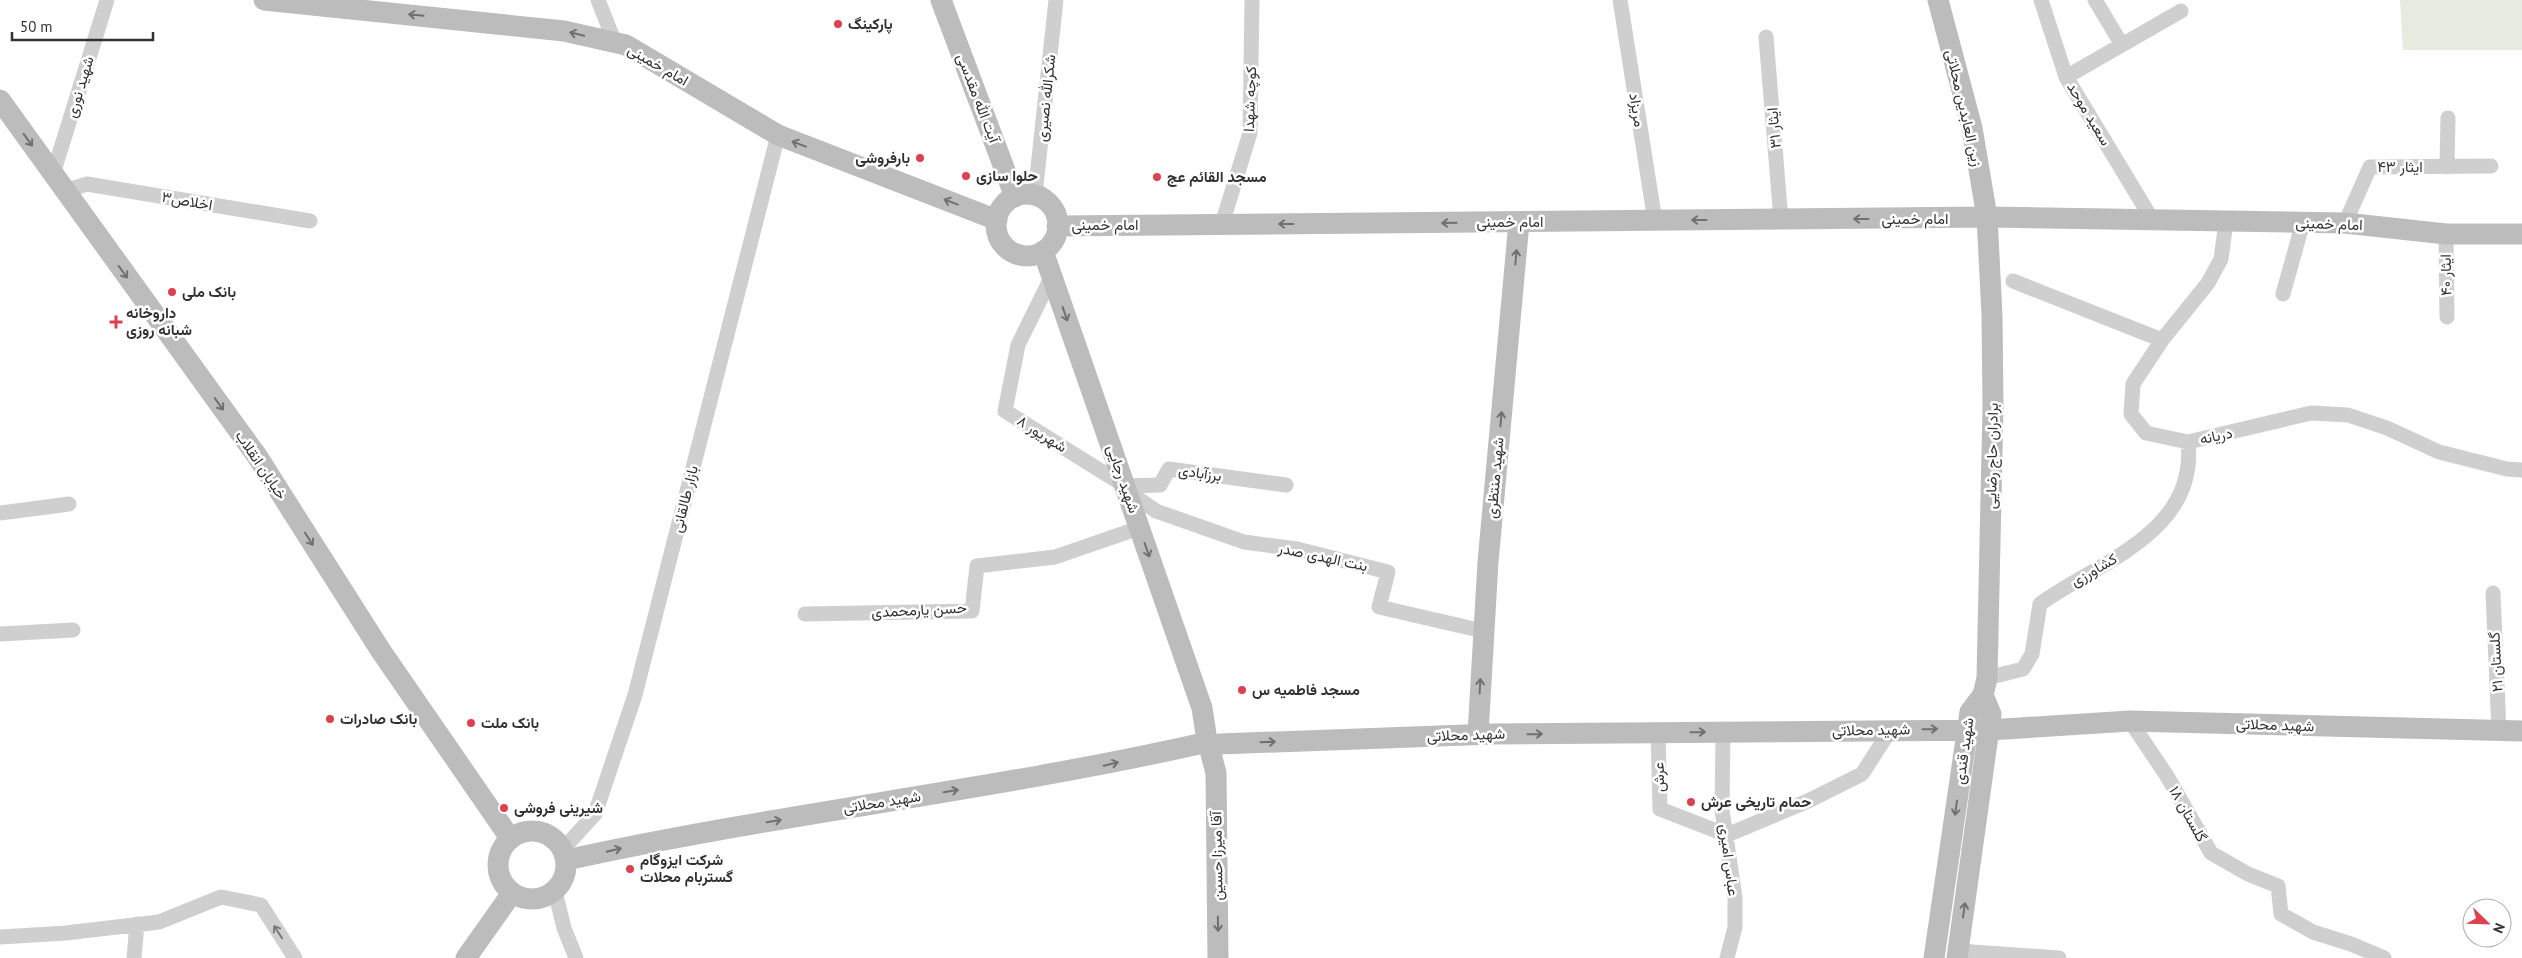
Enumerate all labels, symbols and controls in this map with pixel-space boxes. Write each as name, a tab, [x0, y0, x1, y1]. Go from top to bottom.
scale bar	[12, 10, 154, 42]
one-way arrow	[408, 11, 424, 20]
place label: پارکینگ	[848, 14, 893, 34]
text: 50 m	[20, 17, 53, 36]
marker: پارکینگ	[832, 18, 844, 30]
one-way arrow	[570, 29, 586, 38]
street label: امام خمینی	[624, 40, 692, 90]
street label: زین العابدین محلاتی	[1941, 48, 1987, 168]
street label: آیت الله مقدسی	[952, 51, 1005, 147]
street label: شکرالله نصیری	[1031, 53, 1061, 143]
street label: شهید نوری	[61, 54, 99, 120]
street label: کوچه شهدا	[1239, 65, 1261, 132]
street label: سعید موحد	[2063, 79, 2116, 149]
street label: مریزاد	[1625, 91, 1650, 128]
street label: ایثار ۳۱	[1762, 107, 1785, 149]
one-way arrow	[23, 133, 34, 146]
one-way arrow	[792, 139, 808, 148]
place label: بارفروشی	[855, 148, 910, 167]
marker: بارفروشی	[914, 152, 926, 164]
street label: ایثار ۴۳	[2377, 157, 2423, 176]
place label: حلوا سازی	[976, 166, 1038, 185]
place label: مسجد القائم عج	[1167, 167, 1267, 187]
marker: حلوا سازی	[960, 170, 972, 182]
marker: مسجد القائم عج	[1151, 171, 1163, 183]
street label: اخلاص۳	[160, 187, 214, 215]
one-way arrow	[944, 197, 959, 206]
street label: امام خمینی	[1881, 209, 1949, 229]
street label: امام خمینی	[1476, 212, 1544, 232]
street label: امام خمینی	[2295, 213, 2363, 235]
one-way arrow	[1854, 214, 1870, 224]
street label: امام خمینی	[1071, 215, 1139, 235]
one-way arrow	[1691, 216, 1707, 225]
one-way arrow	[1441, 218, 1458, 228]
one-way arrow	[1279, 219, 1295, 229]
one-way arrow	[1511, 250, 1520, 266]
street label: ایثار ۴۰	[2436, 254, 2455, 296]
one-way arrow	[118, 265, 129, 278]
place label: بانک ملی	[182, 282, 236, 301]
marker: بانک ملی	[166, 286, 178, 298]
place label: داروخانه شبانه روزی	[126, 303, 192, 339]
one-way arrow	[1061, 306, 1070, 321]
marker: داروخانه شبانه روزی	[110, 316, 122, 328]
one-way arrow	[213, 397, 224, 410]
street label: برادران حاج رضایی	[1981, 403, 2004, 509]
street label: ۸ شهریور	[1014, 411, 1071, 456]
one-way arrow	[1496, 411, 1506, 427]
street label: دریانه	[2198, 423, 2234, 448]
street label: خیابان انقلاب	[231, 427, 291, 503]
street label: شهید منتظری	[1481, 436, 1509, 520]
street label: شهید رجایی	[1102, 442, 1144, 516]
street label: برزآبادی	[1177, 460, 1223, 486]
street label: بازار طالقانی	[667, 463, 703, 535]
one-way arrow	[304, 531, 314, 545]
street label: بنت الهدی صدر	[1275, 538, 1370, 576]
one-way arrow	[1143, 542, 1152, 557]
street label: کشاورزی	[2067, 549, 2121, 591]
street label: حسن یارمحمدی	[871, 598, 967, 622]
street label: گلستان ۲۱	[2484, 631, 2507, 693]
one-way arrow	[1476, 678, 1485, 694]
place label: مسجد فاطمیه س	[1252, 680, 1360, 699]
marker: مسجد فاطمیه س	[1236, 684, 1248, 696]
place label: بانک صادرات	[340, 709, 417, 728]
marker: بانک صادرات	[324, 713, 336, 725]
place label: بانک ملت	[481, 713, 539, 732]
street label: شهید محلاتی	[2236, 714, 2315, 736]
street label: شهید قندی	[1949, 716, 1979, 786]
marker: بانک ملت	[465, 717, 477, 729]
street label: شهید محلاتی	[1832, 719, 1910, 741]
street label: شهید محلاتی	[1427, 724, 1506, 746]
one-way arrow	[1922, 724, 1938, 734]
one-way arrow	[1689, 727, 1705, 737]
one-way arrow	[1527, 729, 1543, 738]
one-way arrow	[1259, 738, 1275, 747]
one-way arrow	[1103, 759, 1119, 768]
street label: عرش	[1649, 762, 1669, 792]
street label: گلستان ۱۸	[2165, 782, 2212, 845]
street label: شهید محلاتی	[842, 786, 922, 818]
one-way arrow	[943, 786, 959, 796]
place label: حمام تاریخی عرش	[1701, 792, 1811, 812]
marker: حمام تاریخی عرش	[1685, 796, 1697, 808]
place label: شیرینی فروشی	[514, 798, 603, 817]
one-way arrow	[1951, 799, 1961, 815]
marker: شیرینی فروشی	[498, 802, 510, 814]
street label: آقا میرزا حسین	[1206, 810, 1228, 901]
one-way arrow	[765, 815, 781, 825]
street label: عباس امیری	[1715, 823, 1743, 897]
one-way arrow	[605, 845, 621, 854]
place label: شرکت ایزوگام گستربام محلات	[640, 850, 733, 887]
marker: شرکت ایزوگام گستربام محلات	[624, 863, 636, 875]
north arrow	[2462, 898, 2512, 948]
one-way arrow	[1959, 902, 1969, 918]
one-way arrow	[1213, 916, 1223, 932]
text: N	[2489, 920, 2509, 936]
one-way arrow	[273, 925, 283, 939]

